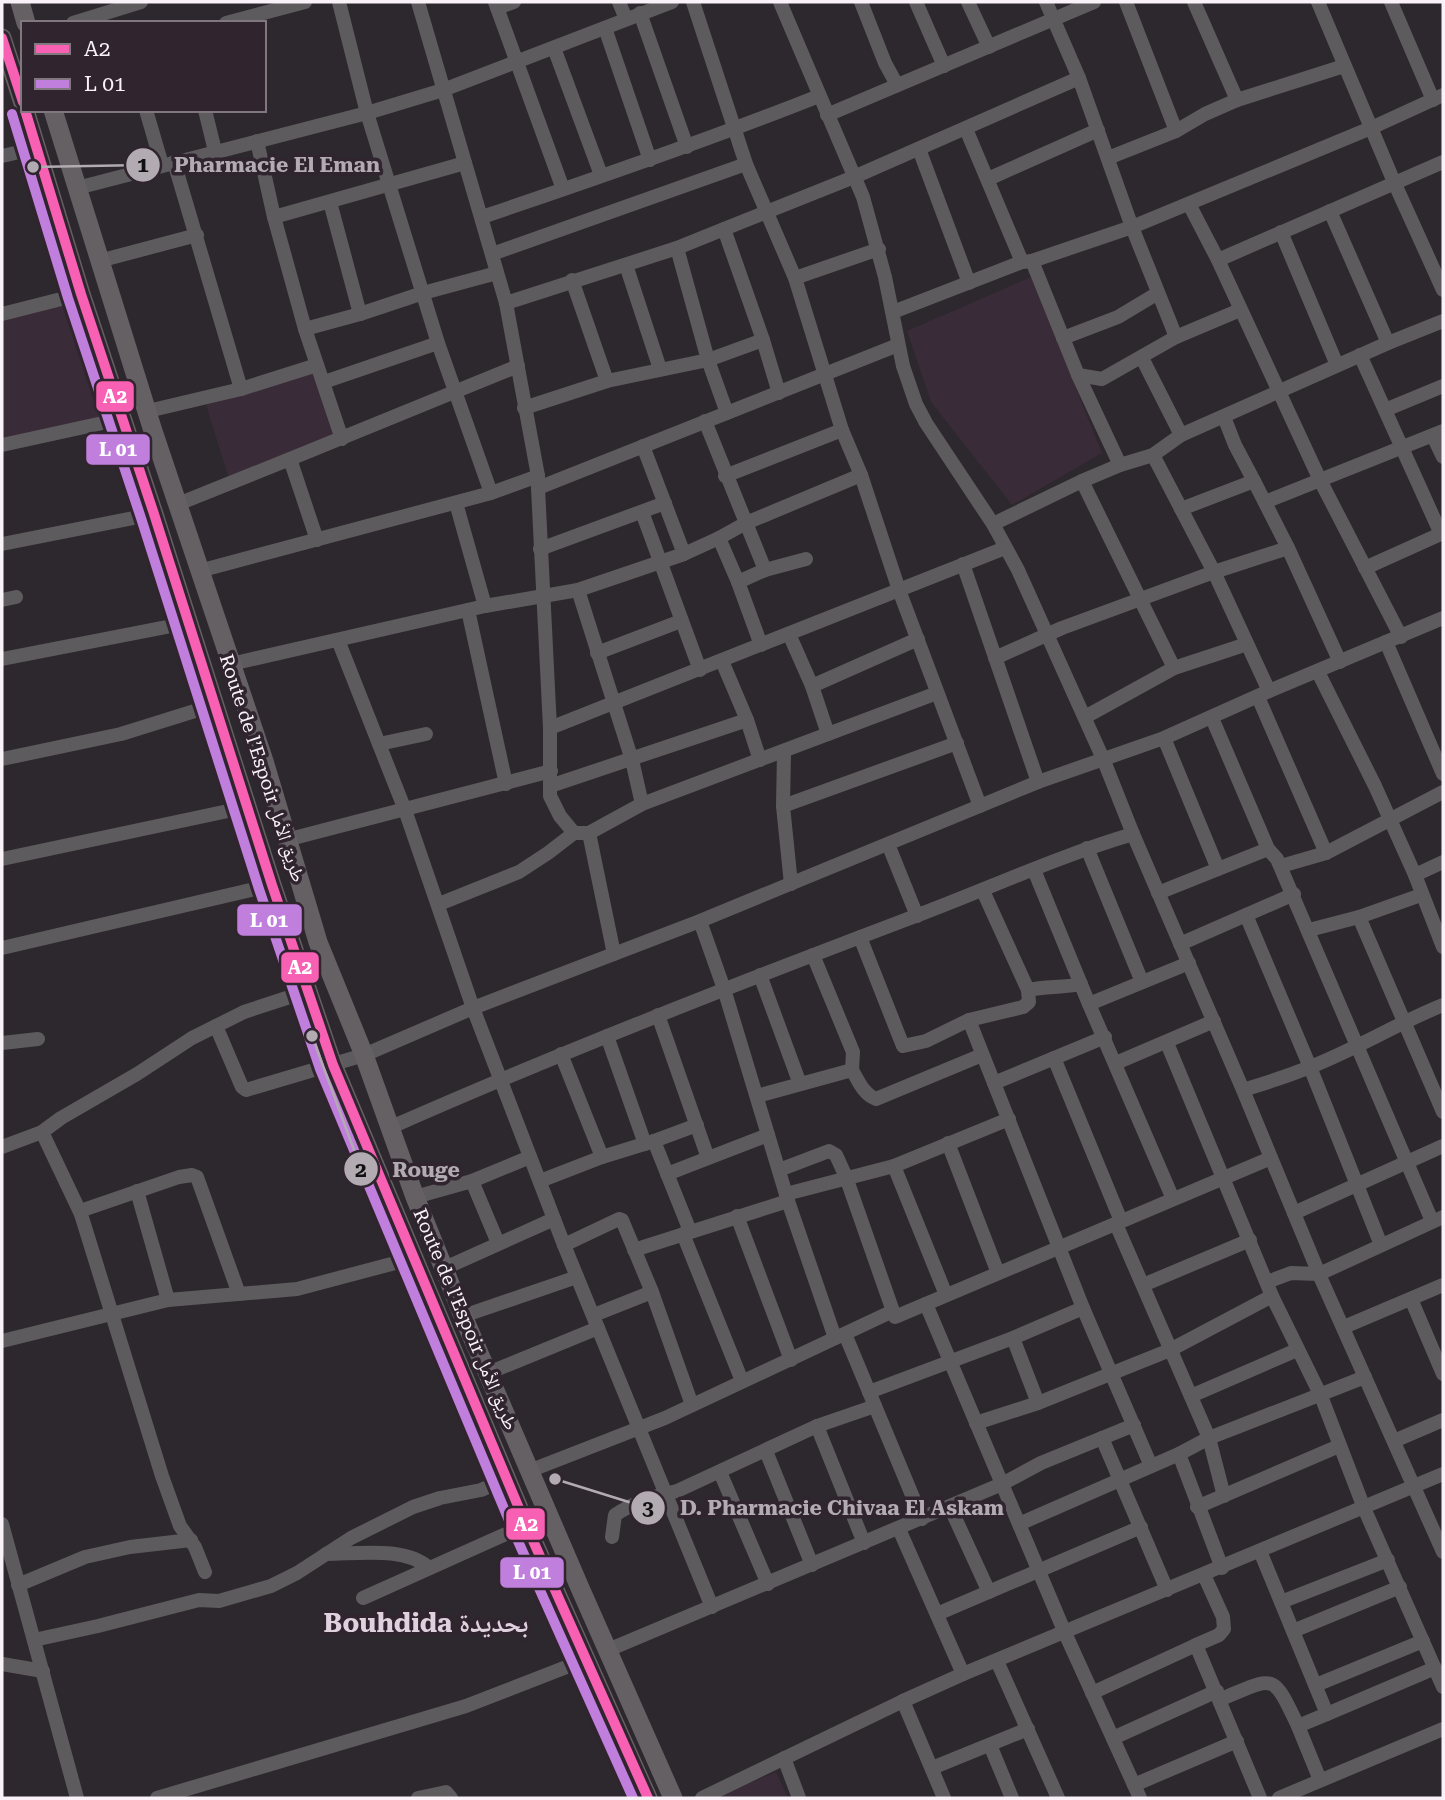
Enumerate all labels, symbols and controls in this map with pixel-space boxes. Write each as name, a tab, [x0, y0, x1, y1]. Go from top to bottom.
legend	[21, 21, 266, 112]
text: A2	[84, 37, 110, 61]
text: L 01	[84, 72, 126, 96]
callout: Pharmacie El Eman	[125, 144, 394, 186]
text: 1	[137, 153, 149, 177]
text: Pharmacie El Eman	[174, 153, 380, 177]
line badge: A2	[95, 380, 135, 413]
text: A2	[103, 385, 127, 408]
line badge: L 01	[85, 433, 151, 466]
text: L 01	[99, 438, 137, 461]
street label: Route de l’Espoir طريق الأمل	[215, 651, 310, 885]
line badge: L 01	[236, 903, 303, 937]
text: L 01	[250, 909, 288, 932]
line badge: A2	[280, 951, 320, 984]
text: A2	[288, 956, 312, 979]
callout: Rouge	[343, 1148, 474, 1190]
text: 2	[355, 1158, 367, 1182]
text: Rouge	[392, 1158, 460, 1182]
street label: Route de l’Espoir طريق الأمل	[408, 1205, 523, 1433]
callout: D. Pharmacie Chivaa El Askam	[631, 1487, 1018, 1529]
text: 3	[642, 1496, 654, 1520]
text: D. Pharmacie Chivaa El Askam	[680, 1496, 1004, 1520]
line badge: A2	[505, 1507, 546, 1541]
text: A2	[514, 1513, 538, 1536]
line badge: L 01	[499, 1556, 565, 1589]
text: L 01	[513, 1561, 551, 1584]
district label: Bouhdida بحديدة	[324, 1608, 528, 1638]

